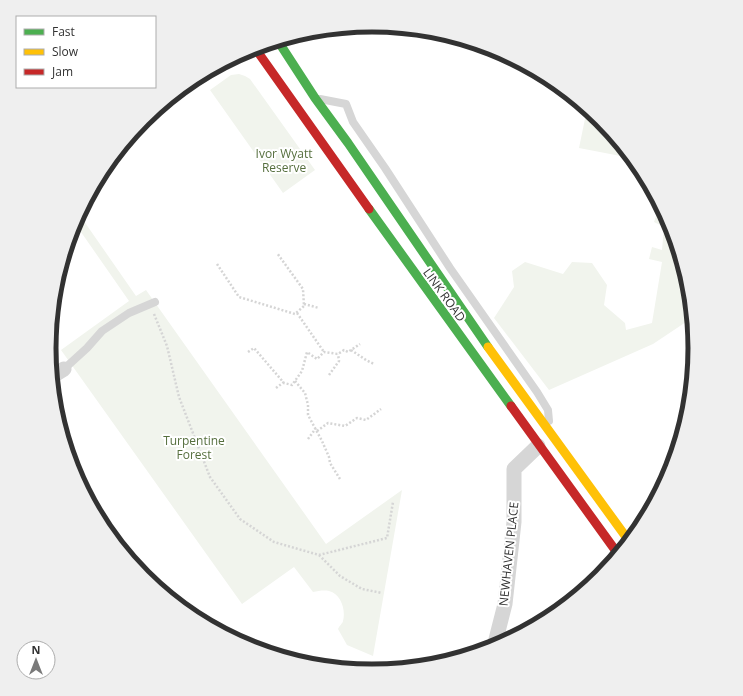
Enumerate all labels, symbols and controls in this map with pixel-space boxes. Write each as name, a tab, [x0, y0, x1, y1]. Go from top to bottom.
legend	[16, 16, 156, 88]
text: Fast	[52, 23, 75, 40]
text: Slow	[52, 43, 79, 60]
text: Jam	[51, 63, 73, 80]
park label: Ivor Wyatt Reserve	[256, 145, 312, 176]
street label: LINK ROAD	[419, 265, 470, 325]
park label: Turpentine Forest	[163, 432, 225, 463]
street label: NEWHAVEN PLACE	[495, 501, 522, 607]
north arrow	[16, 640, 56, 680]
text: N	[32, 642, 40, 657]

